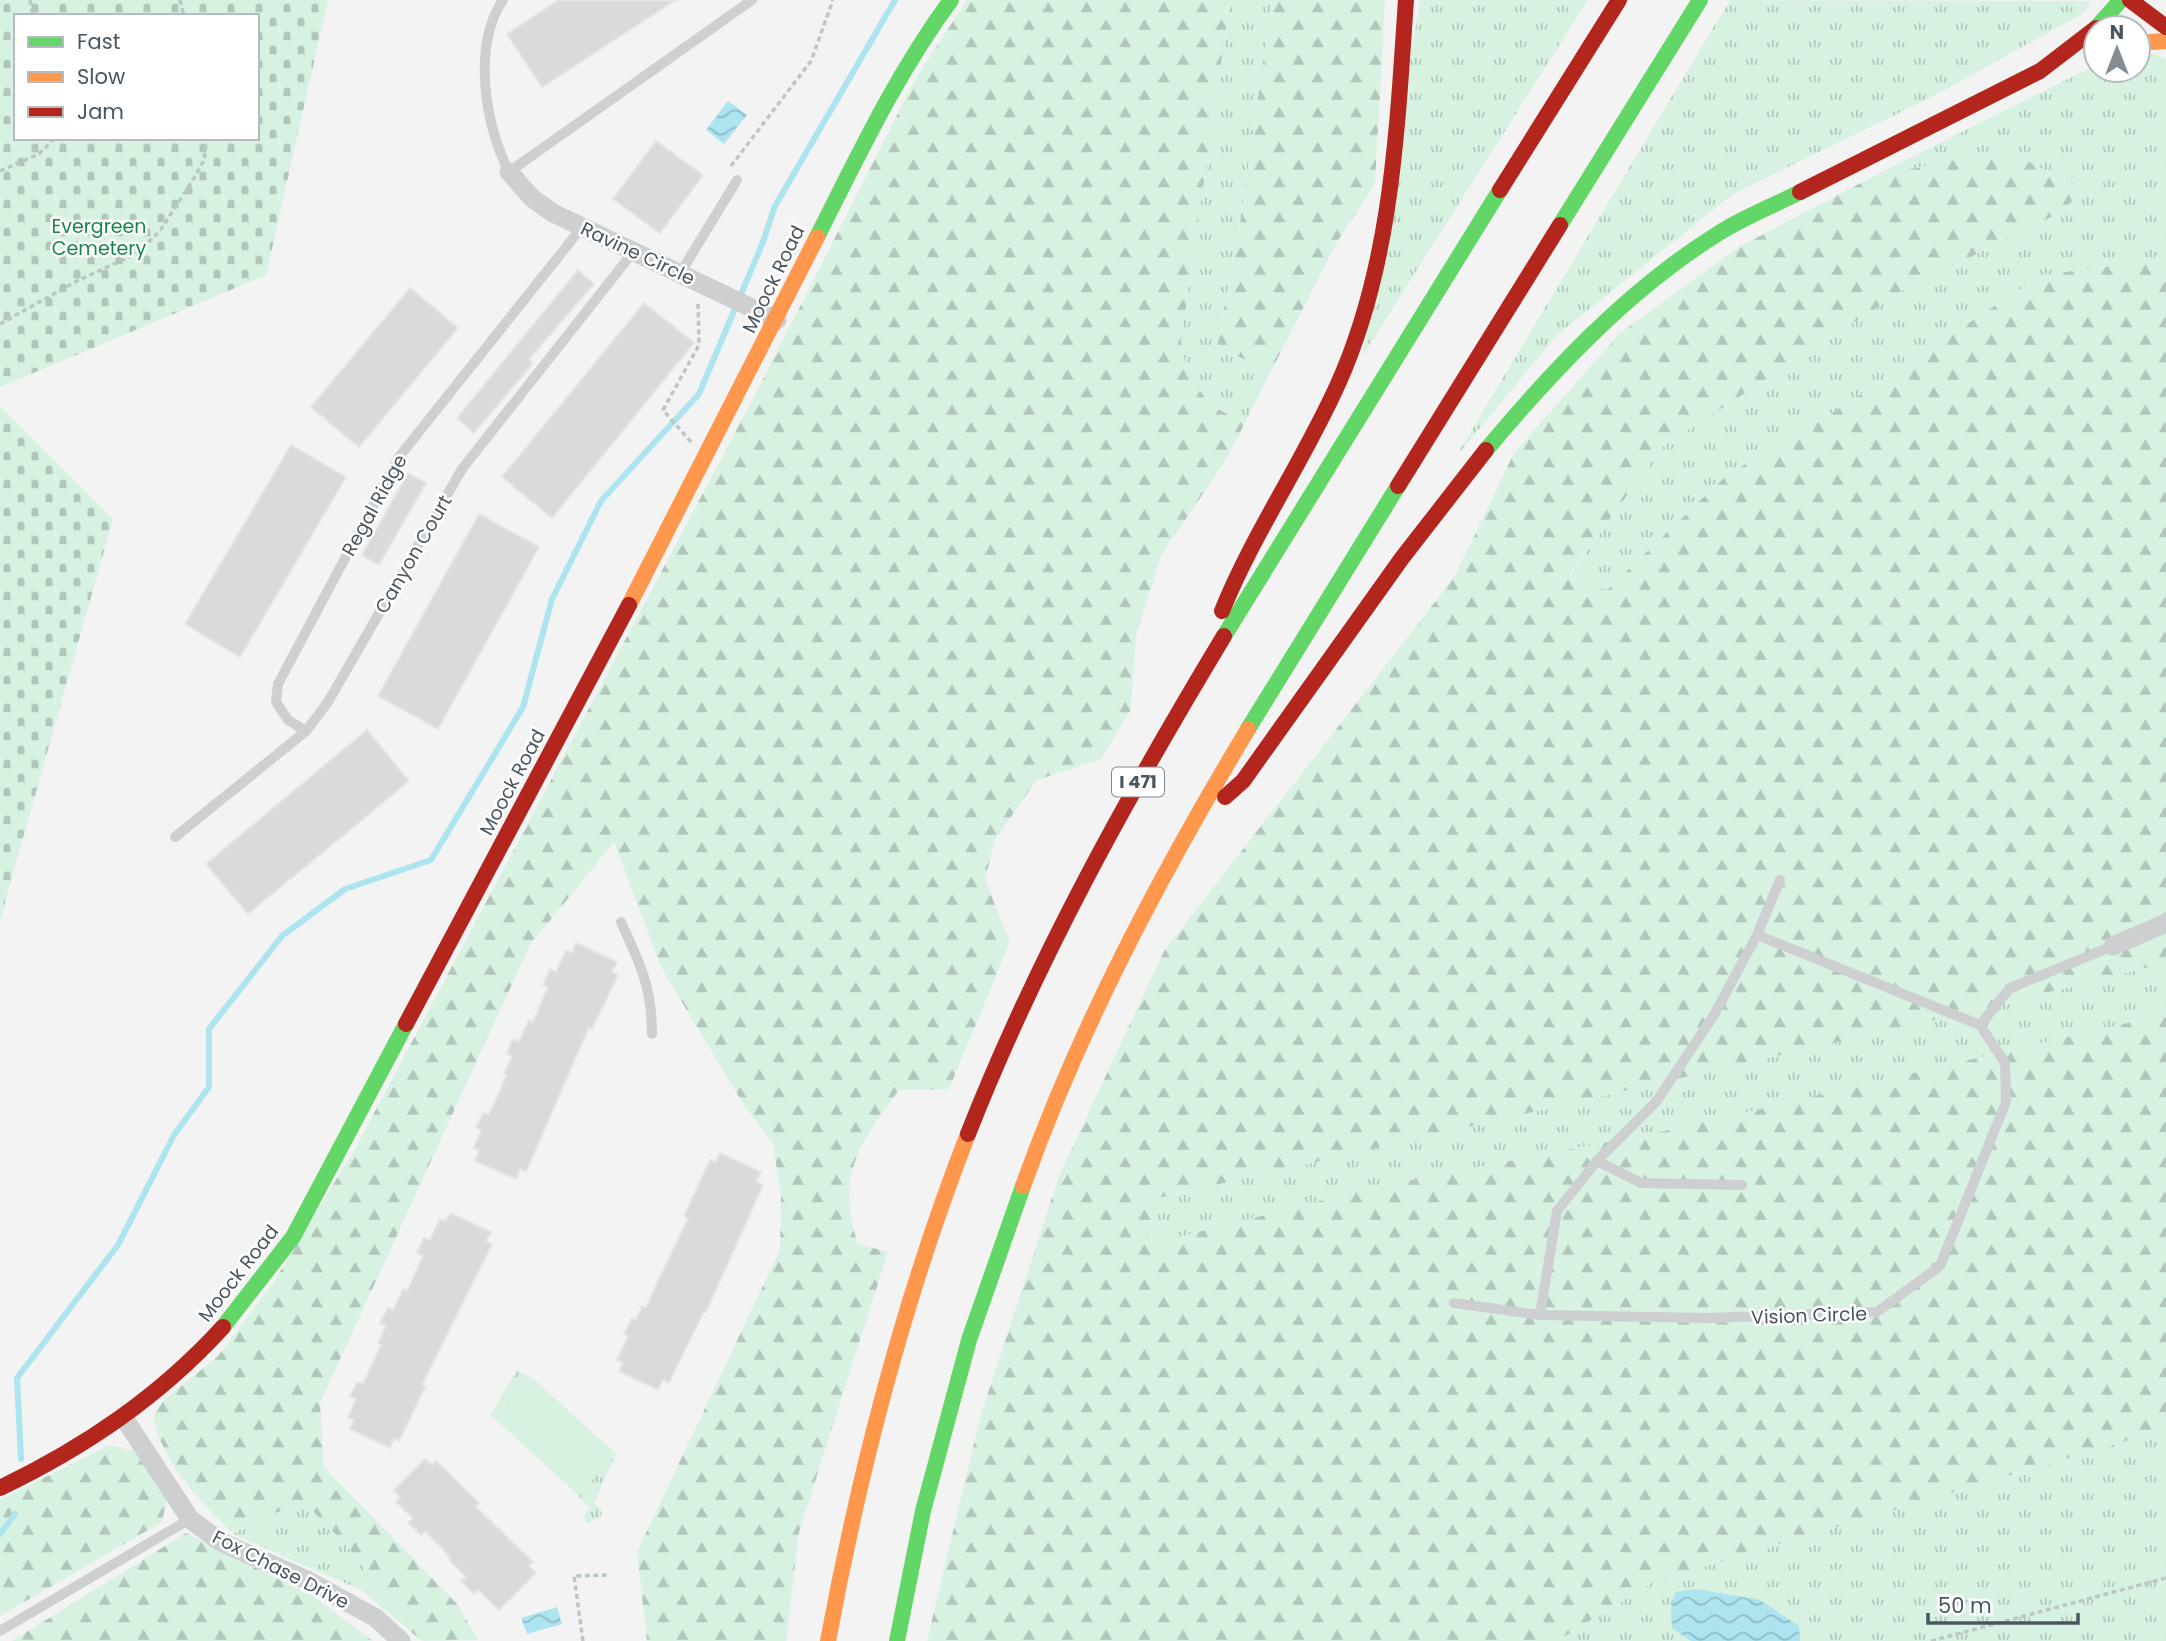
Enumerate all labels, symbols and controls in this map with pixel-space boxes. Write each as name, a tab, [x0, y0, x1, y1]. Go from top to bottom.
legend	[14, 14, 259, 140]
north arrow	[2082, 14, 2152, 84]
text: N	[2110, 19, 2124, 46]
text: Fast	[77, 27, 120, 56]
text: Slow	[77, 62, 125, 91]
text: Jam	[77, 97, 124, 126]
park label: Evergreen Cemetery	[52, 213, 146, 262]
street label: Ravine Circle	[576, 215, 699, 292]
street label: Moock Road	[736, 221, 811, 337]
street label: Regal Ridge	[335, 450, 414, 561]
street label: Canyon Court	[369, 490, 458, 618]
street label: Moock Road	[473, 724, 552, 840]
road number: I 471	[1112, 768, 1164, 796]
street label: Moock Road	[192, 1219, 285, 1328]
street label: Vision Circle	[1751, 1300, 1867, 1331]
street label: Fox Chase Drive	[208, 1523, 354, 1616]
scale bar	[1928, 1582, 2078, 1626]
text: 50 m	[1938, 1591, 1992, 1620]

